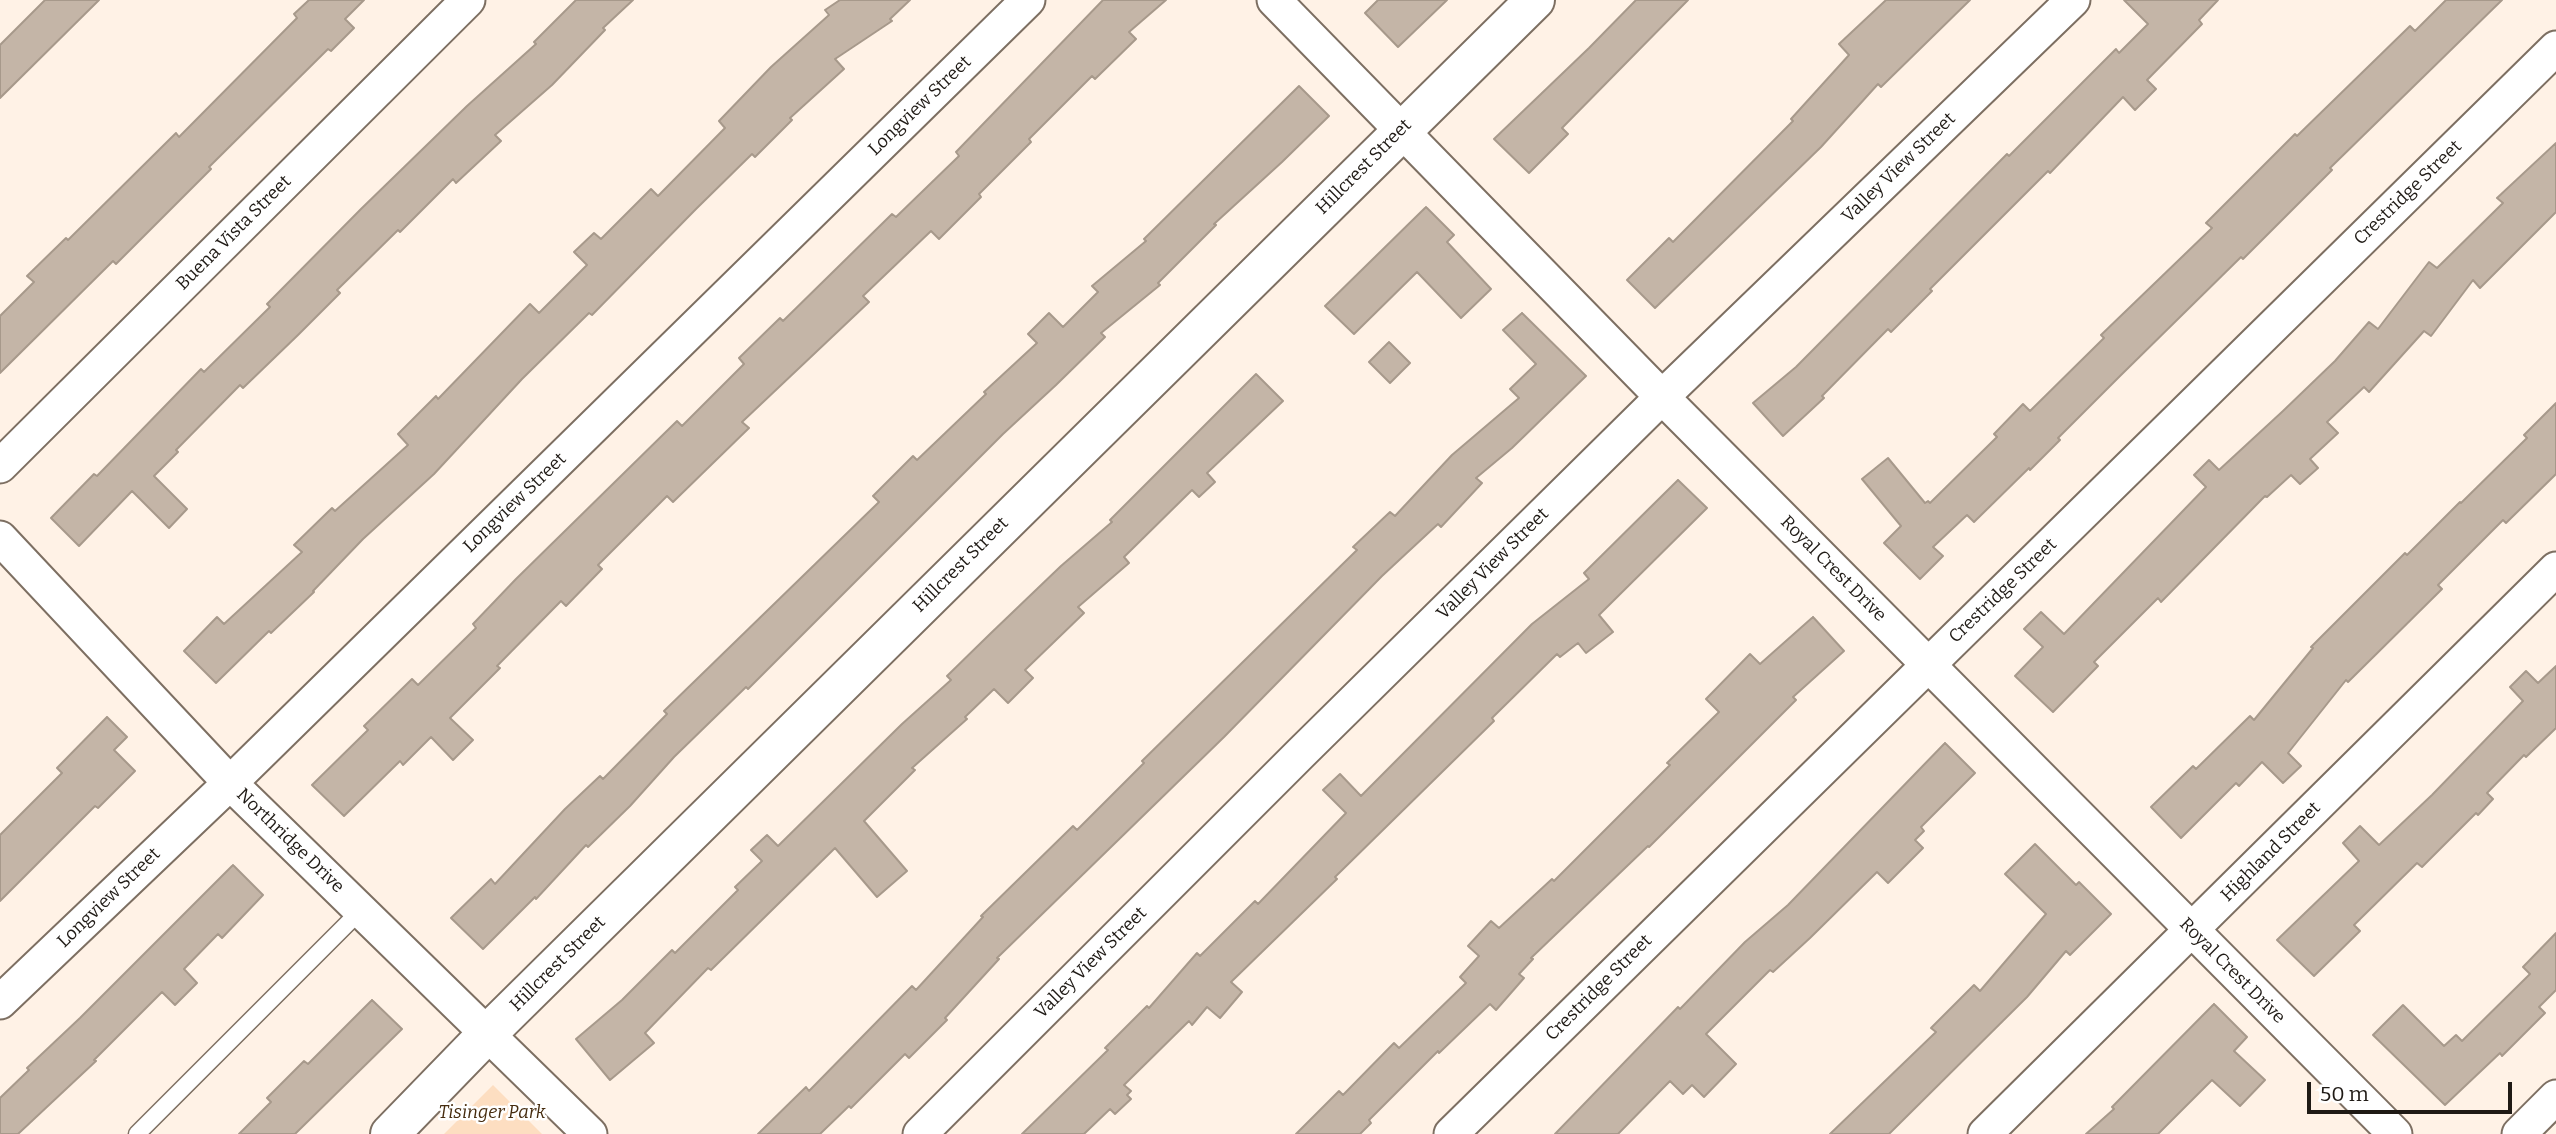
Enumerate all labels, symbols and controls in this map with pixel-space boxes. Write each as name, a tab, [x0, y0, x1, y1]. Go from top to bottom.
street label: Longview Street	[864, 52, 976, 160]
street label: Valley View Street	[1838, 108, 1960, 228]
street label: Hillcrest Street	[1312, 115, 1416, 219]
street label: Crestridge Street	[2350, 136, 2466, 250]
street label: Buena Vista Street	[172, 171, 296, 295]
street label: Longview Street	[459, 449, 571, 557]
street label: Valley View Street	[1433, 504, 1553, 624]
street label: Royal Crest Drive	[1776, 512, 1890, 626]
street label: Hillcrest Street	[909, 513, 1013, 617]
street label: Crestridge Street	[1945, 534, 2061, 648]
street label: Northridge Drive	[232, 784, 348, 898]
street label: Highland Street	[2217, 798, 2325, 906]
street label: Longview Street	[53, 844, 165, 952]
street label: Valley View Street	[1031, 903, 1151, 1023]
street label: Hillcrest Street	[506, 912, 610, 1016]
street label: Royal Crest Drive	[2175, 914, 2289, 1028]
street label: Crestridge Street	[1541, 930, 1657, 1046]
scale bar	[2311, 1068, 2516, 1112]
text: 50 m	[2320, 1081, 2369, 1107]
park label: Tisinger Park	[438, 1102, 546, 1124]

